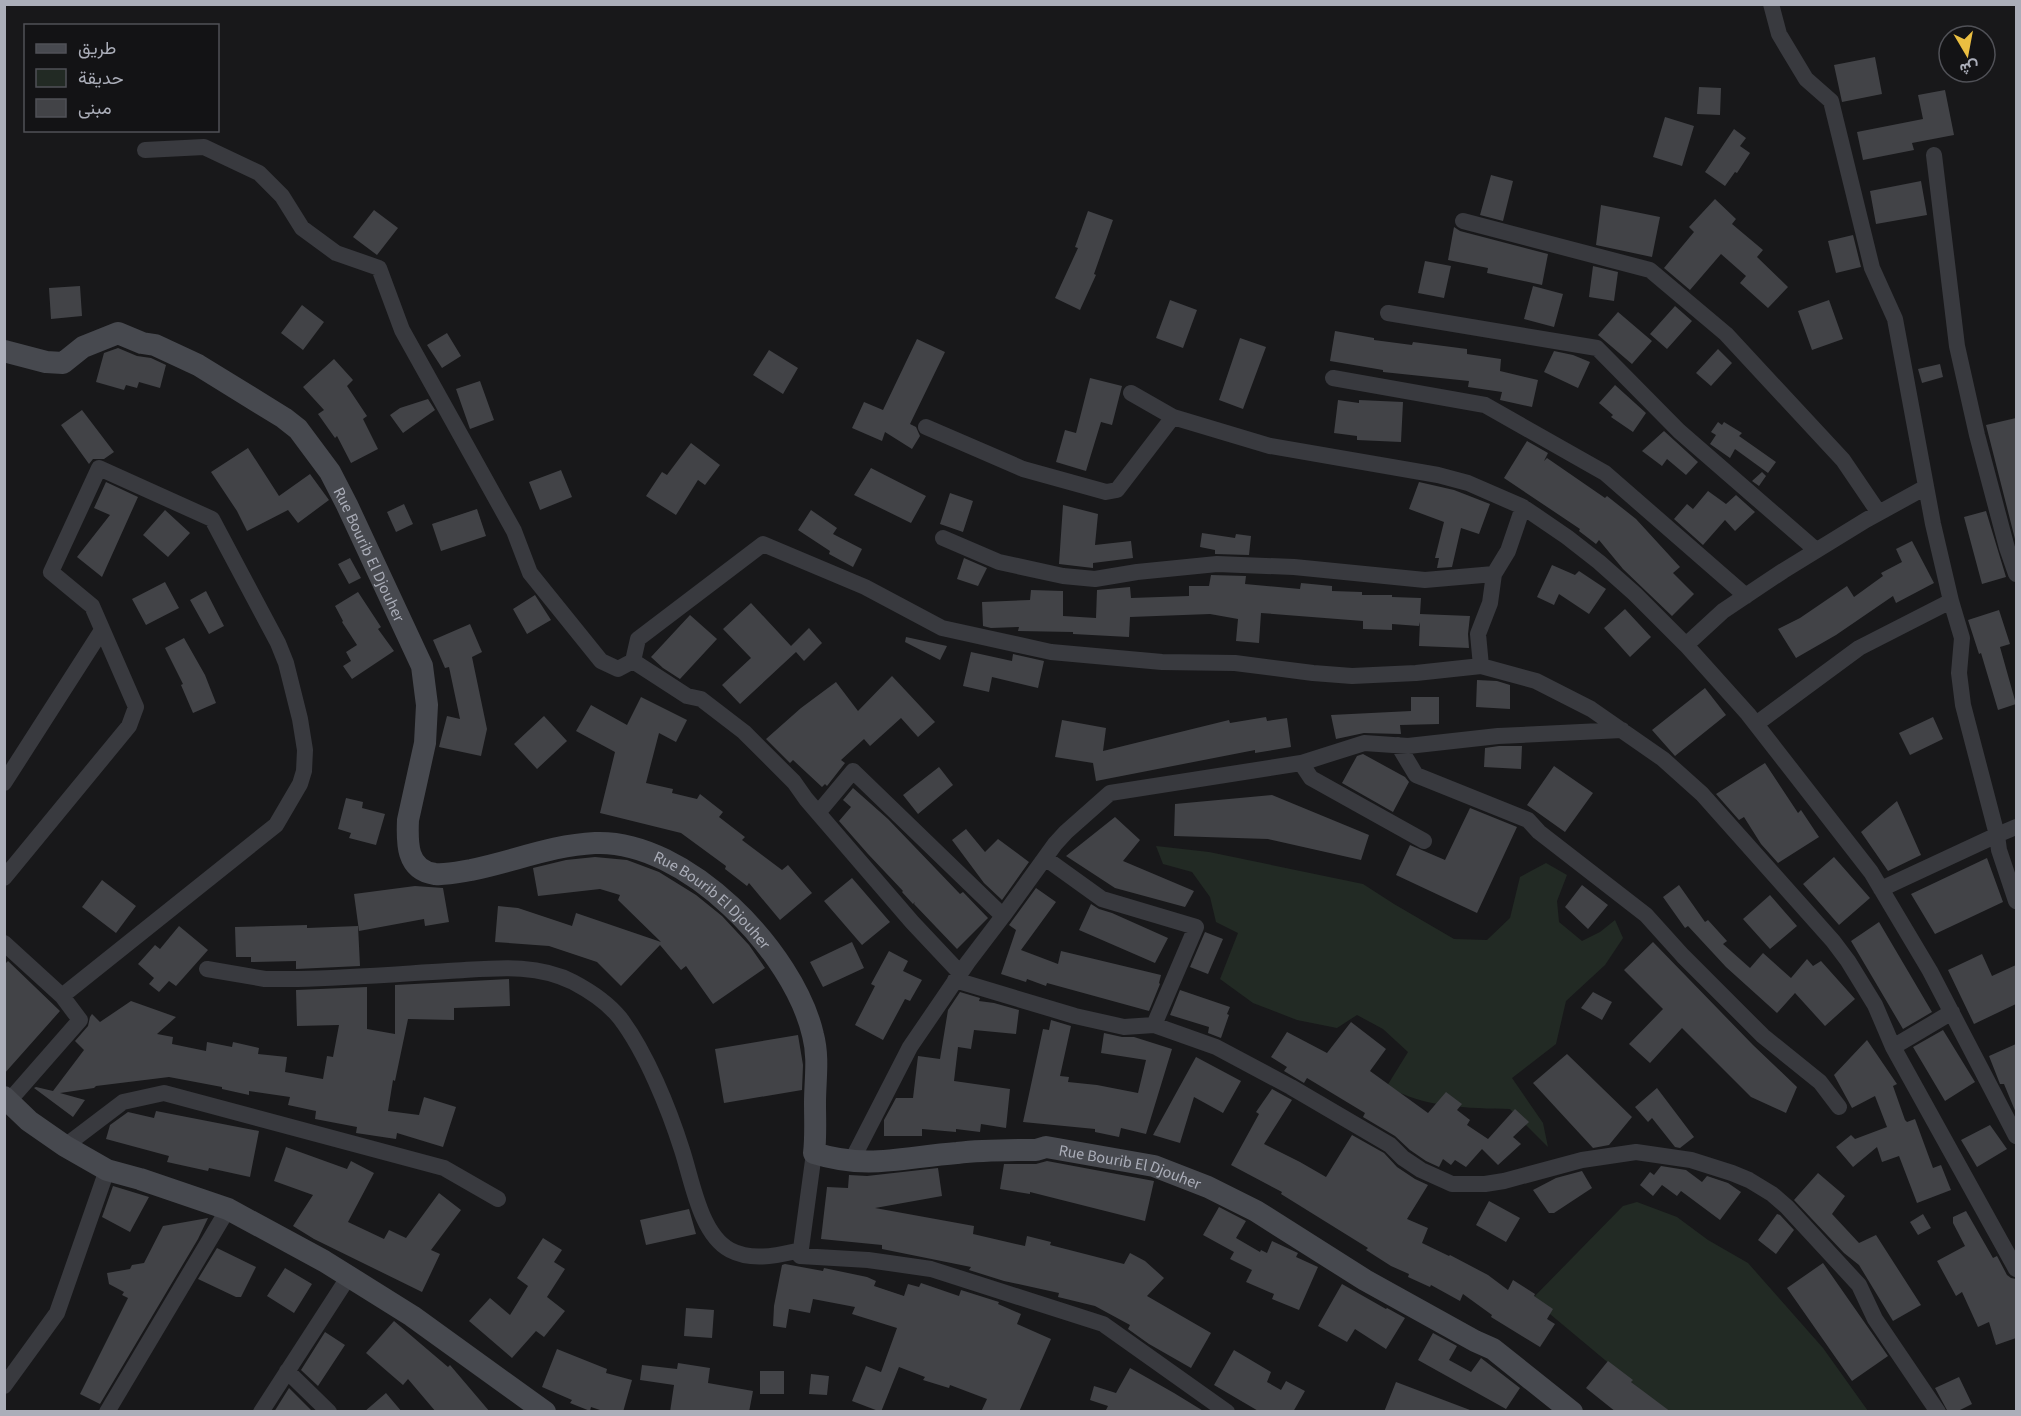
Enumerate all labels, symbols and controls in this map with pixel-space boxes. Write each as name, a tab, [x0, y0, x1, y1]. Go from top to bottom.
legend	[24, 24, 219, 132]
north arrow	[1937, 24, 1997, 84]
text: طريق	[78, 36, 116, 61]
text: ش	[1958, 55, 1981, 80]
text: حديقة	[78, 66, 124, 91]
text: مبنى	[78, 96, 112, 121]
street label: Rue Bourib El Djouher	[328, 483, 410, 626]
street label: Rue Bourib El Djouher	[650, 846, 776, 954]
street label: Rue Bourib El Djouher	[1057, 1139, 1205, 1196]

